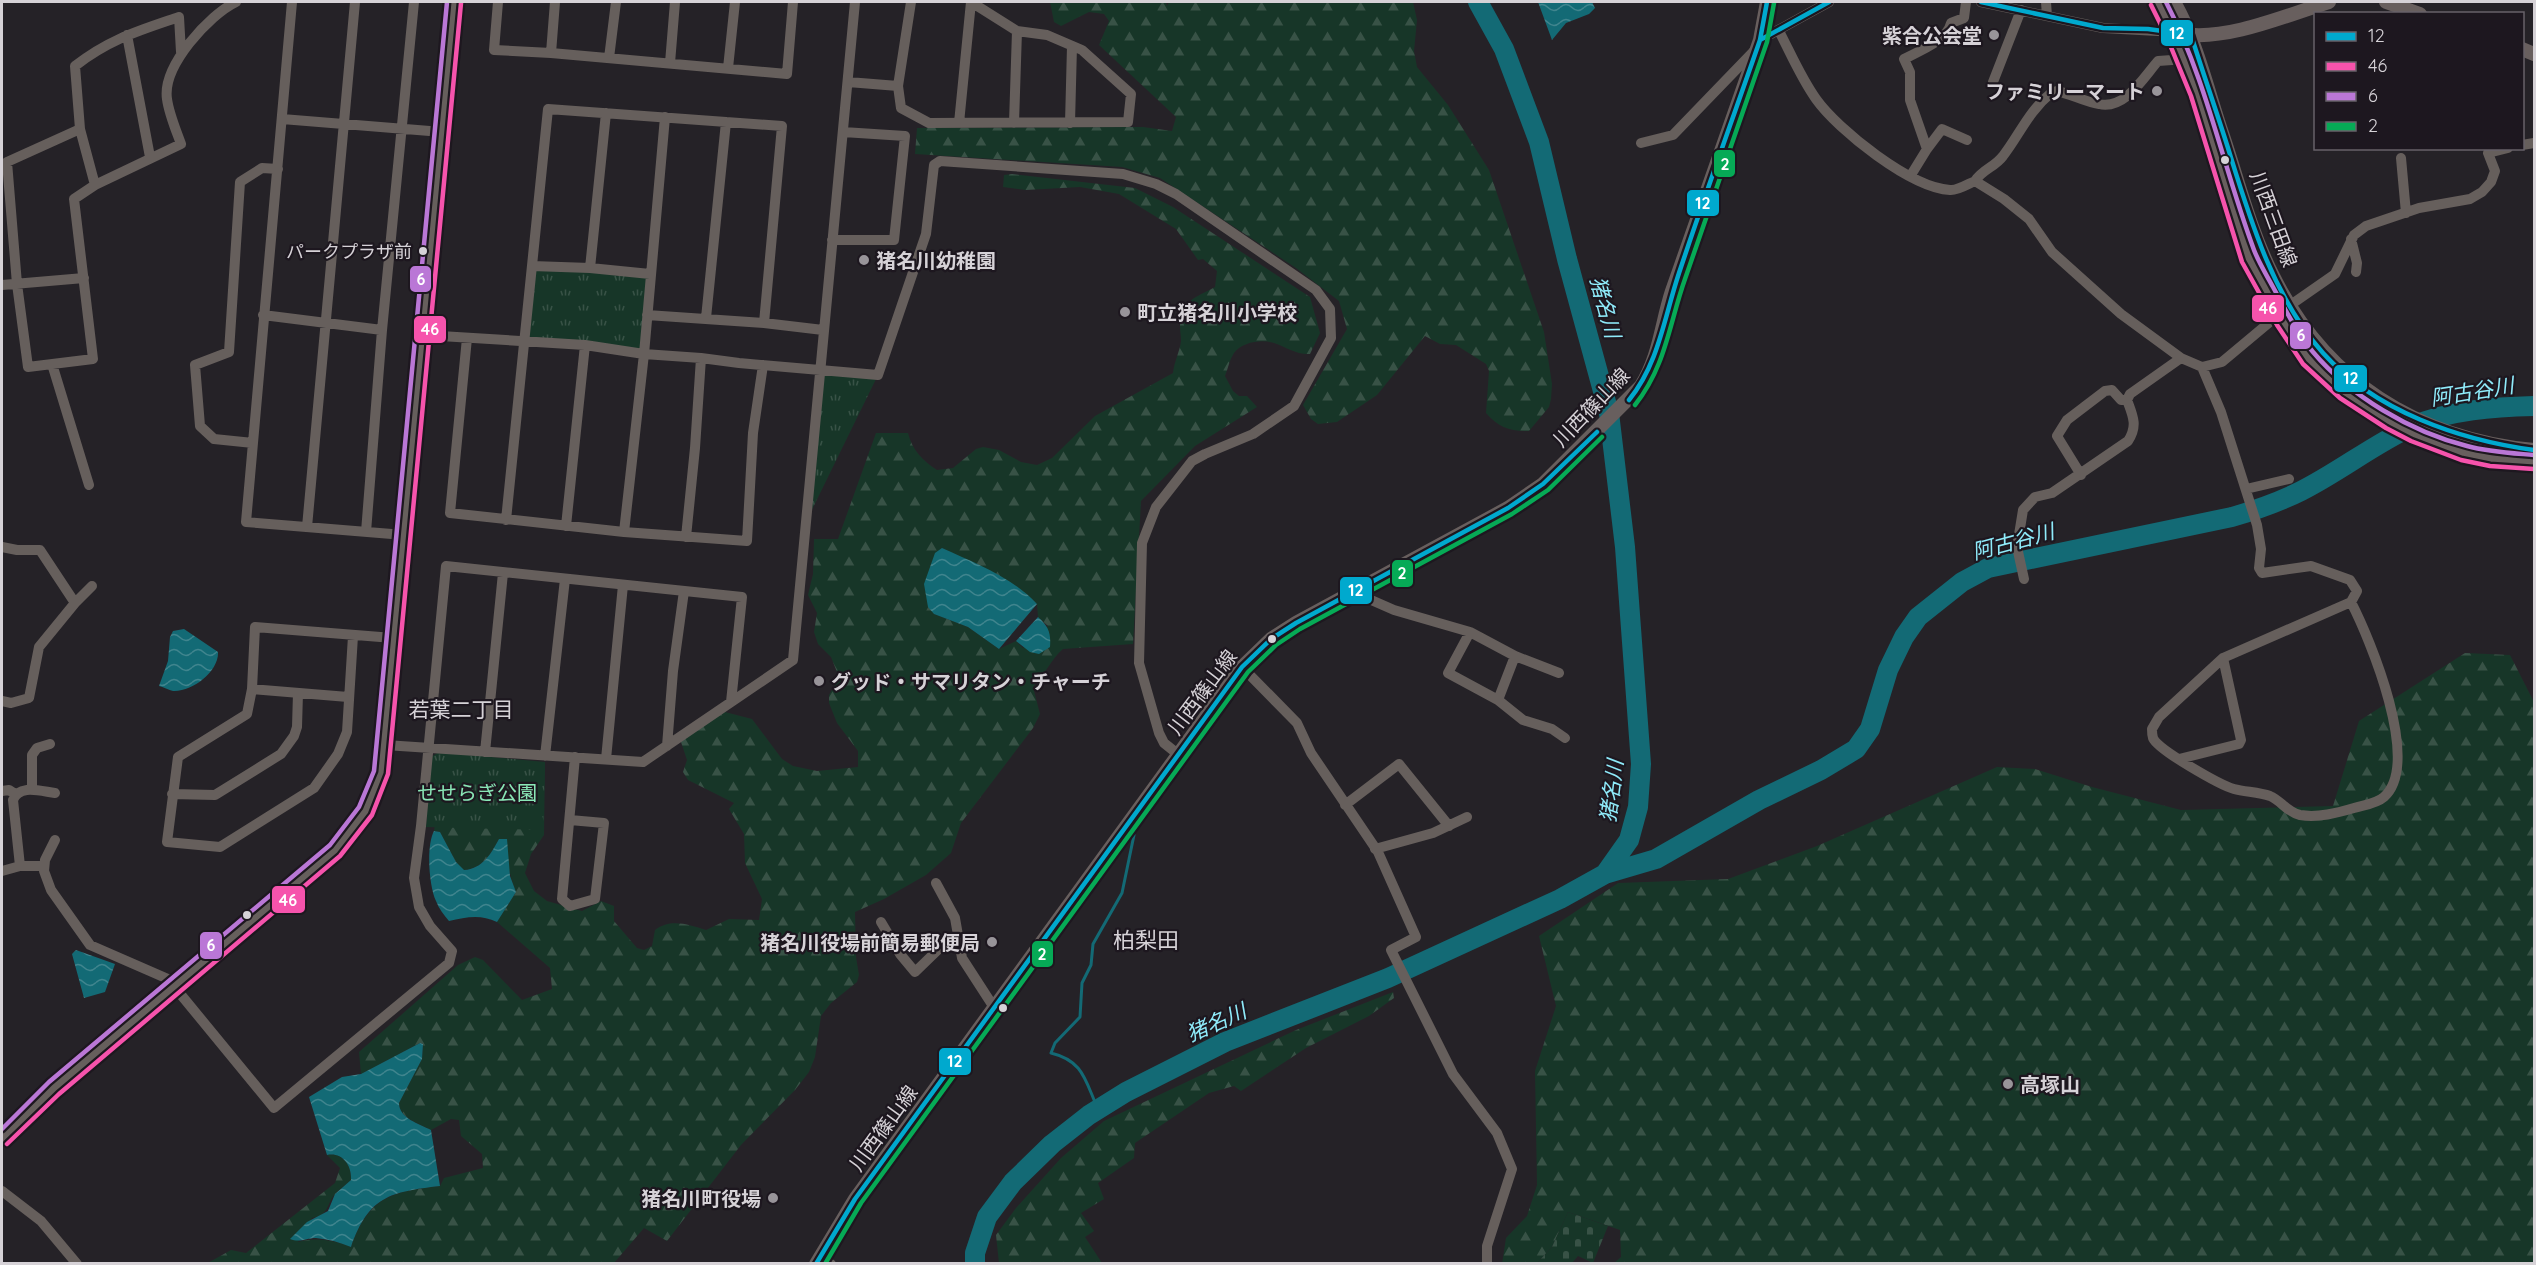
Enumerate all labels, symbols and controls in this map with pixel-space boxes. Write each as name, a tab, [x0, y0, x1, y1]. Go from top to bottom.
legend	[2314, 12, 2524, 150]
line badge: 12	[2160, 19, 2194, 47]
place label: 紫合公会堂	[1882, 23, 1982, 48]
text: 12	[2169, 23, 2185, 43]
text: 12	[2368, 24, 2385, 47]
marker: 紫合公会堂	[1987, 28, 2001, 42]
text: 46	[2368, 54, 2387, 77]
place label: ファミリーマート	[1985, 79, 2145, 104]
marker: ファミリーマート	[2150, 84, 2164, 98]
text: 6	[2368, 84, 2378, 107]
text: 2	[2368, 114, 2378, 137]
line badge: 2	[1713, 149, 1736, 178]
text: 2	[1720, 154, 1730, 174]
unlabelled marker	[2219, 154, 2231, 166]
street label: 川西三田線	[2245, 168, 2303, 270]
line badge: 12	[1686, 189, 1720, 217]
text: 12	[1695, 193, 1711, 213]
place label: パークプラザ前	[286, 240, 412, 263]
marker: パークプラザ前	[417, 245, 429, 257]
place label: 猪名川幼稚園	[876, 248, 996, 273]
marker: 猪名川幼稚園	[857, 253, 871, 267]
line badge: 6	[409, 265, 432, 293]
text: 6	[417, 269, 426, 289]
water label: 猪名川	[1585, 273, 1627, 343]
line badge: 46	[2251, 294, 2285, 323]
text: 46	[2259, 298, 2277, 318]
place label: 町立猪名川小学校	[1137, 300, 1297, 325]
marker: 町立猪名川小学校	[1118, 305, 1132, 319]
line badge: 46	[413, 315, 447, 344]
text: 46	[421, 319, 439, 339]
line badge: 6	[2289, 321, 2312, 350]
text: 6	[2297, 325, 2306, 345]
street label: 川西篠山線	[1547, 362, 1635, 452]
line badge: 12	[2333, 364, 2368, 393]
text: 12	[2343, 368, 2359, 388]
water label: 阿古谷川	[2428, 371, 2517, 410]
water label: 阿古谷川	[1969, 517, 2059, 564]
line badge: 2	[1391, 559, 1414, 588]
text: 2	[1397, 563, 1407, 583]
line badge: 12	[1339, 576, 1373, 605]
text: 12	[1348, 580, 1364, 600]
unlabelled marker	[1266, 633, 1278, 645]
street label: 川西篠山線	[1162, 645, 1242, 739]
place label: グッド・サマリタン・チャーチ	[831, 669, 1111, 694]
marker: グッド・サマリタン・チャーチ	[812, 674, 826, 688]
district label: 若葉二丁目	[409, 696, 514, 722]
water label: 猪名川	[1594, 756, 1628, 824]
park label: せせらぎ公園	[417, 780, 537, 805]
line badge: 46	[271, 885, 306, 914]
text: 46	[279, 890, 297, 910]
unlabelled marker	[241, 909, 253, 921]
district label: 柏梨田	[1113, 926, 1179, 954]
place label: 猪名川役場前簡易郵便局	[760, 930, 980, 955]
line badge: 6	[199, 931, 223, 960]
text: 6	[207, 935, 216, 955]
marker: 猪名川役場前簡易郵便局	[985, 935, 999, 949]
line badge: 2	[1031, 940, 1054, 968]
text: 2	[1037, 944, 1047, 964]
water label: 猪名川	[1182, 996, 1252, 1047]
unlabelled marker	[997, 1002, 1009, 1014]
line badge: 12	[938, 1047, 972, 1076]
text: 12	[947, 1051, 963, 1071]
place label: 高塚山	[2020, 1072, 2080, 1097]
marker: 高塚山	[2001, 1077, 2015, 1091]
street label: 川西篠山線	[843, 1080, 923, 1176]
place label: 猪名川町役場	[641, 1186, 761, 1211]
marker: 猪名川町役場	[766, 1191, 780, 1205]

